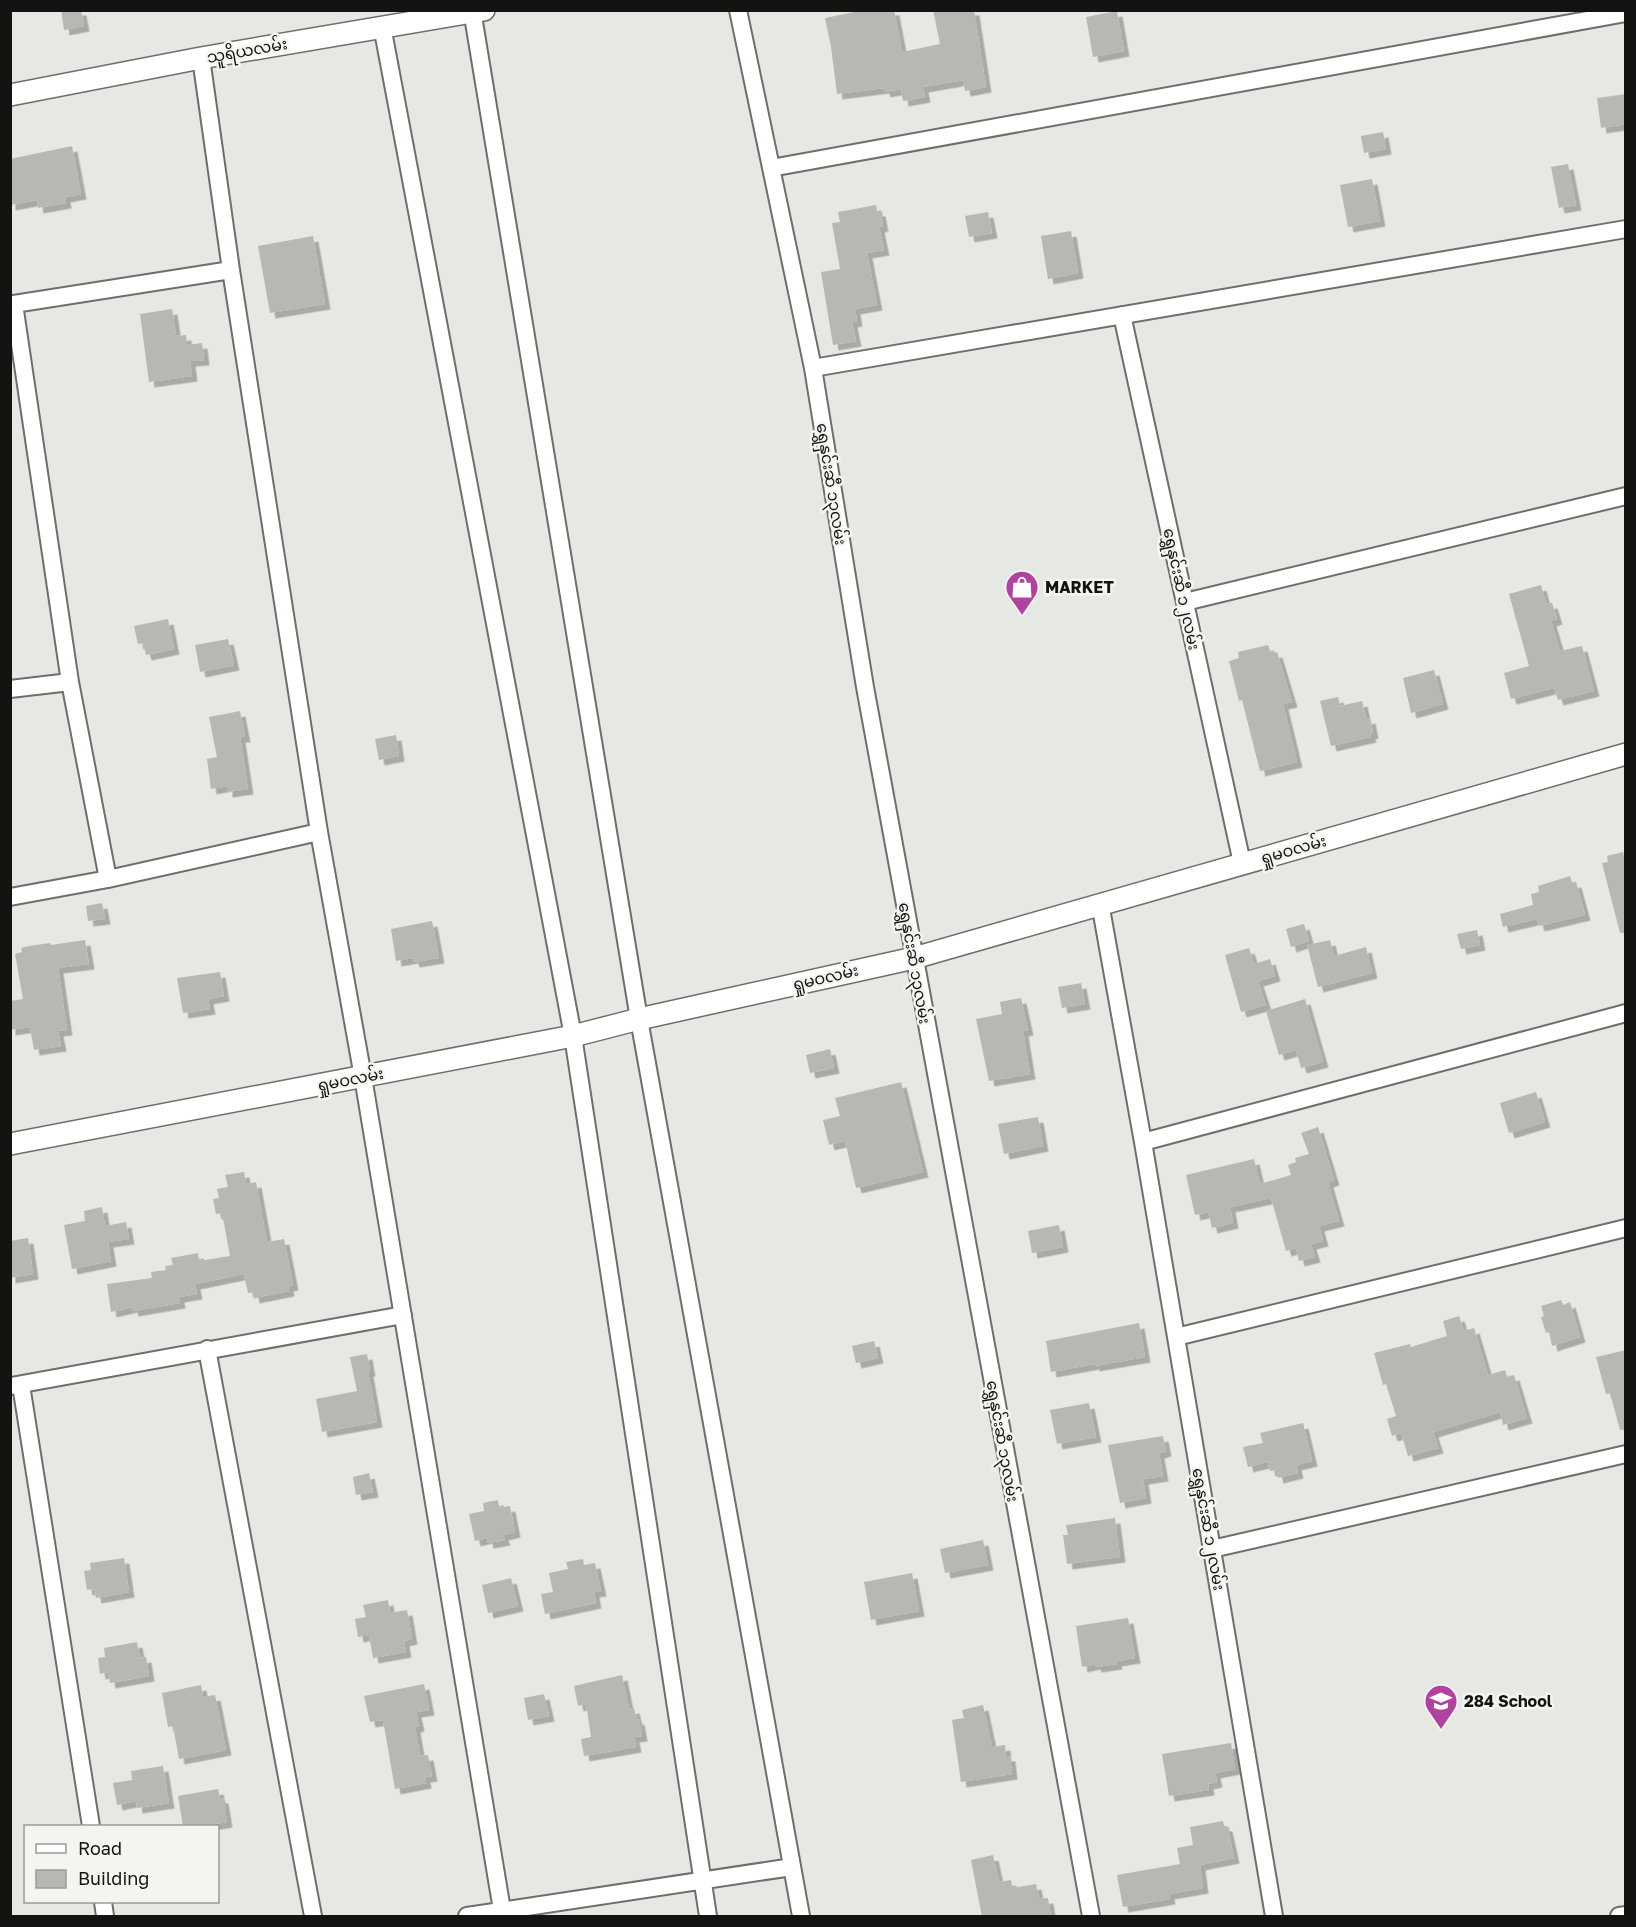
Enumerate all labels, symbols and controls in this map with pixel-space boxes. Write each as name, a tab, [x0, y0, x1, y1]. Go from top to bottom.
street label: သူရိယလမ်း	[205, 32, 290, 72]
street label: ရွှေနှင်းဆီ ၁၃လမ်း	[808, 421, 852, 547]
street label: ရွှေနှင်းဆီ ၁၂လမ်း	[1154, 526, 1206, 653]
shop icon: MARKET	[1004, 569, 1040, 616]
place label: MARKET	[1045, 577, 1115, 597]
street label: ရှုမဝလမ်း	[1257, 829, 1330, 872]
street label: ရွှေနှင်းဆီ ၁၃လမ်း	[890, 900, 937, 1026]
street label: ရှုမဝလမ်း	[789, 959, 861, 998]
street label: ရှုမဝလမ်း	[315, 1062, 386, 1099]
street label: ရွှေနှင်းဆီ ၁၃လမ်း	[978, 1378, 1025, 1504]
street label: ရွှေနှင်းဆီ ၁၂လမ်း	[1183, 1466, 1231, 1593]
school or university icon: 284 School	[1423, 1683, 1459, 1730]
place label: 284 School	[1464, 1691, 1553, 1711]
legend	[24, 1825, 219, 1903]
text: Road	[78, 1837, 122, 1859]
text: Building	[78, 1867, 149, 1889]

